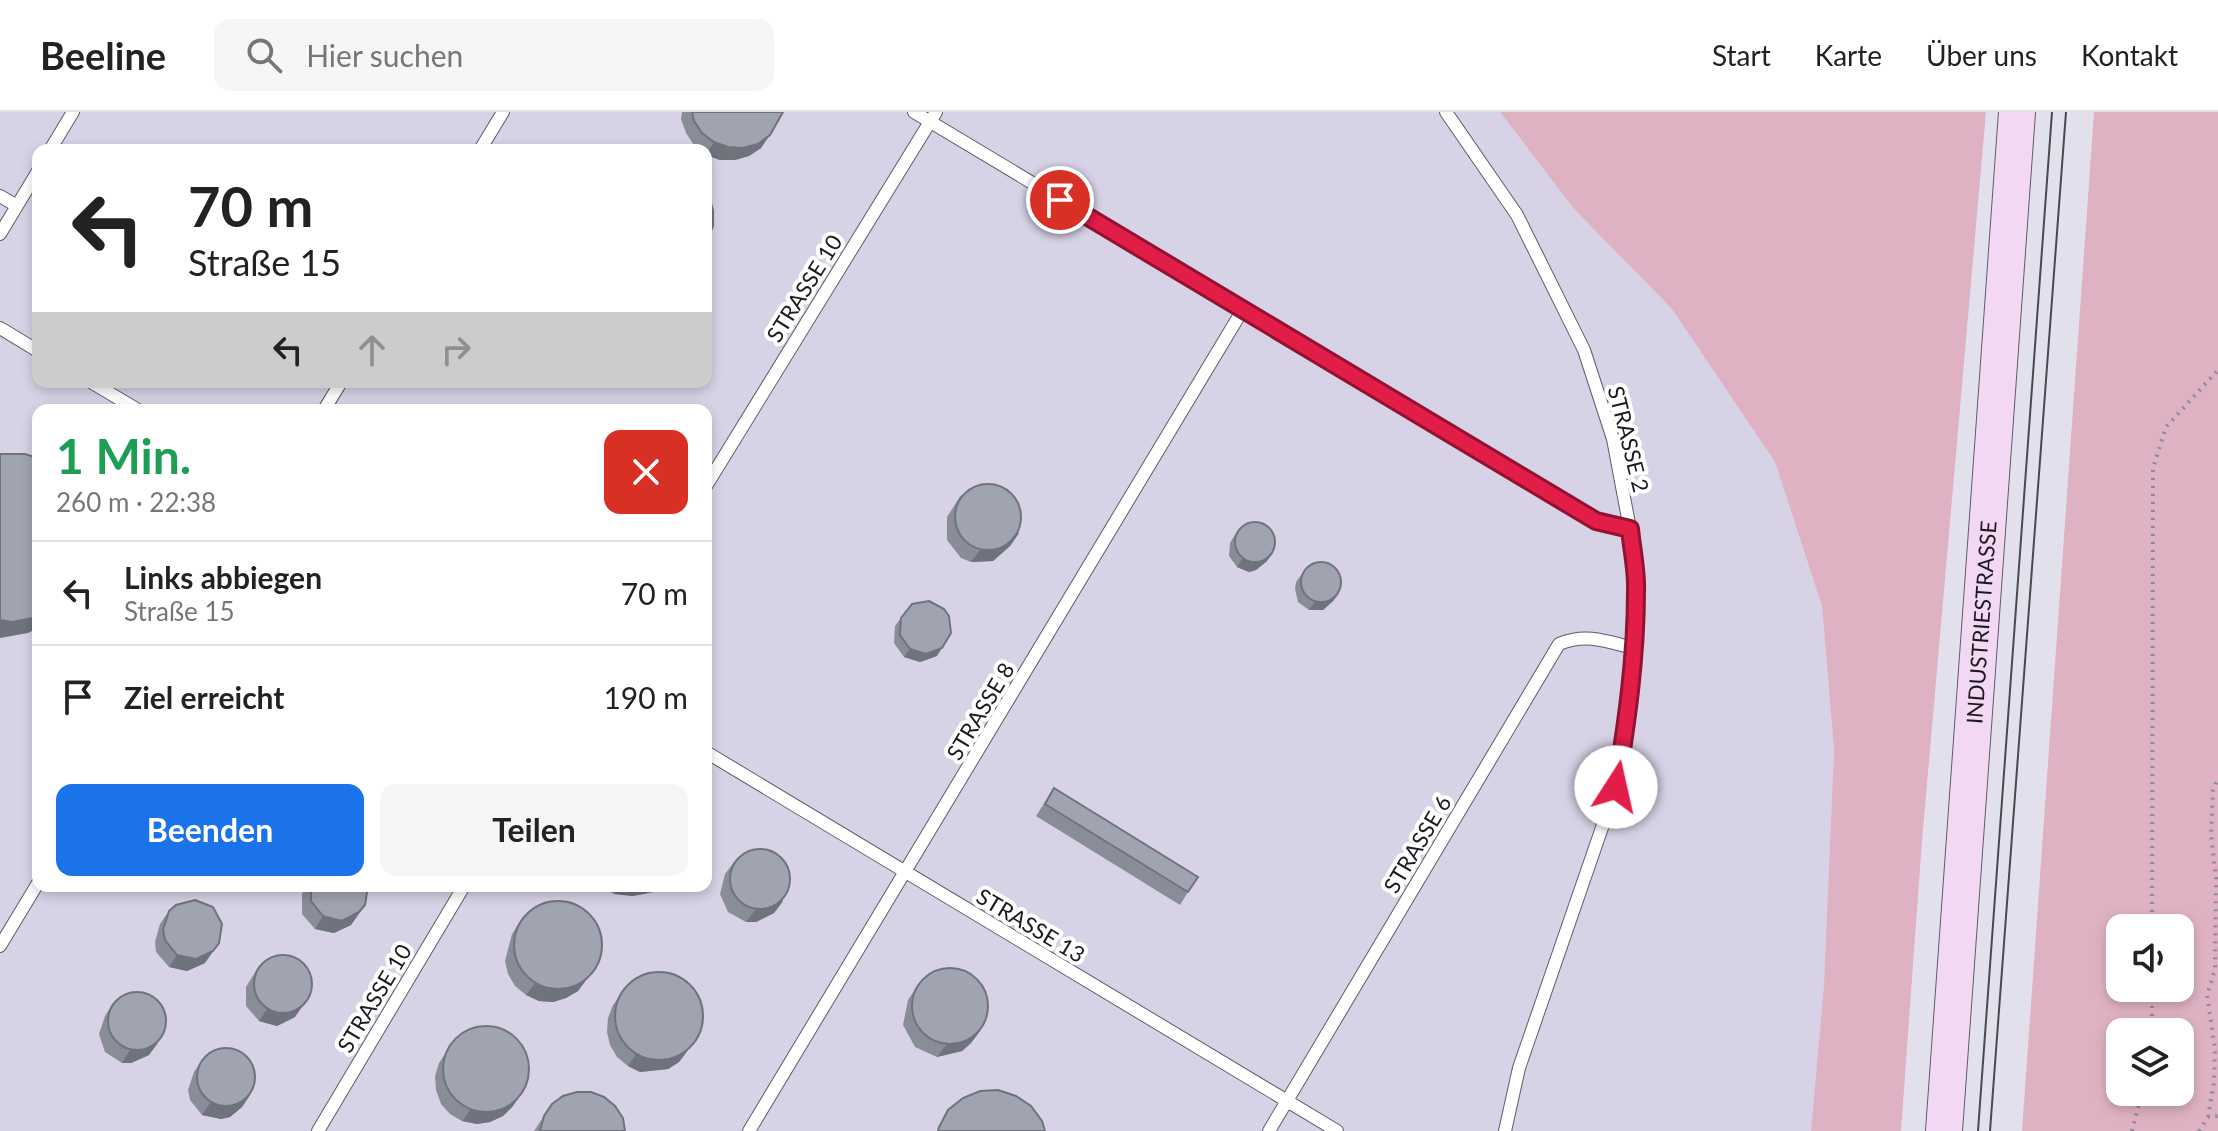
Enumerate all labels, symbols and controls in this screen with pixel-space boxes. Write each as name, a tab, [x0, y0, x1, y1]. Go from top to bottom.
search box	[214, 19, 774, 91]
text: Beeline	[40, 32, 166, 78]
icon: search	[242, 33, 286, 77]
text: Hier suchen	[306, 37, 463, 73]
text: Start	[1712, 38, 1771, 72]
text: Karte	[1815, 38, 1882, 72]
text: Über uns	[1926, 38, 2037, 72]
text: Kontakt	[2081, 38, 2178, 72]
pin	[1026, 166, 1094, 234]
text: 70 m	[188, 172, 313, 239]
icon: left	[56, 176, 160, 280]
icon: arrive	[1038, 178, 1082, 222]
street label: STRASSE 10	[760, 229, 848, 347]
text: Straße 15	[188, 240, 341, 284]
icon: left	[266, 328, 310, 372]
icon: ahead	[350, 328, 394, 372]
icon: right	[434, 328, 478, 372]
street label: STRASSE 2	[1603, 383, 1655, 495]
text: 1 Min.	[56, 427, 191, 484]
button: close	[604, 430, 688, 514]
text: 260 m · 22:38	[56, 486, 216, 518]
street label: INDUSTRIESTRASSE	[1960, 520, 2001, 725]
text: Links abbiegen	[124, 559, 322, 595]
icon: left	[56, 571, 100, 615]
text: 70 m	[621, 575, 688, 611]
text: Straße 15	[124, 595, 235, 627]
street label: STRASSE 8	[940, 658, 1020, 764]
icon: arrive	[56, 675, 100, 719]
text: Ziel erreicht	[124, 679, 284, 715]
text: 190 m	[603, 679, 688, 715]
position arrow	[1574, 745, 1658, 829]
button: Beenden	[56, 784, 364, 876]
button: Teilen	[380, 784, 688, 876]
street label: STRASSE 6	[1377, 791, 1457, 897]
street label: STRASSE 13	[972, 882, 1090, 968]
map controls	[2106, 914, 2194, 1106]
button: sound	[2106, 914, 2194, 1002]
street label: STRASSE 10	[331, 939, 417, 1057]
button: layers	[2106, 1018, 2194, 1106]

